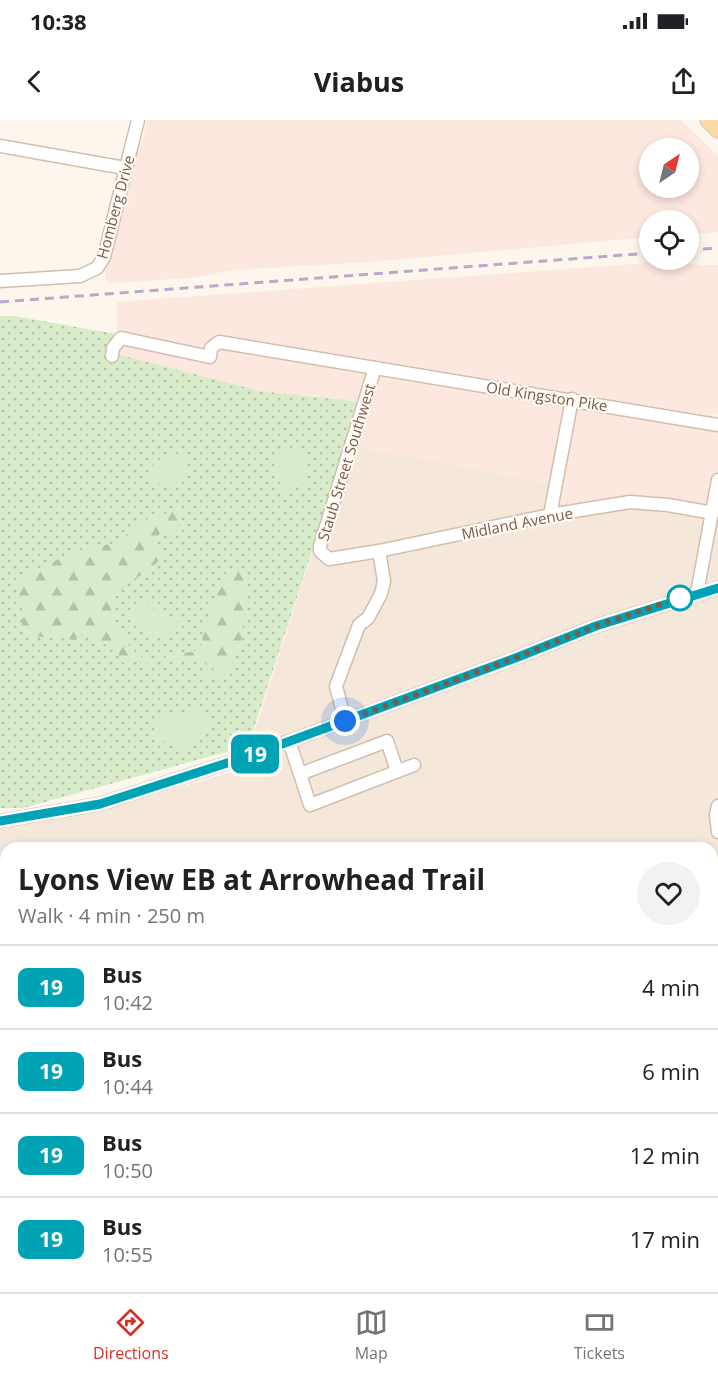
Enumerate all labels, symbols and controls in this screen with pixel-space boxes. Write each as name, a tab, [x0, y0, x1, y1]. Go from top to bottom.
text: 10:38	[30, 6, 87, 36]
text: Viabus	[314, 63, 404, 100]
icon: back	[18, 65, 51, 98]
icon: share	[667, 65, 700, 98]
north arrow	[639, 138, 699, 198]
map controls	[639, 138, 699, 270]
street label: Homberg Drive	[92, 153, 138, 261]
button: locate	[639, 210, 699, 270]
street label: Old Kingston Pike	[485, 377, 609, 415]
street label: Staub Street Southwest	[313, 381, 379, 543]
street label: Midland Avenue	[460, 502, 574, 544]
unlabelled marker	[667, 585, 693, 611]
your location	[330, 706, 360, 736]
line badge: 19	[228, 734, 282, 774]
text: 19	[243, 740, 267, 768]
text: Lyons View EB at Arrowhead Trail	[18, 860, 485, 898]
button: heart	[637, 862, 700, 925]
text: Walk · 4 min · 250 m	[18, 902, 205, 929]
text: Bus	[102, 959, 142, 989]
text: 4 min	[642, 972, 700, 1002]
text: 19	[39, 973, 63, 1001]
text: 10:42	[102, 989, 153, 1016]
text: Bus	[102, 1043, 142, 1073]
text: 6 min	[642, 1056, 700, 1086]
text: 19	[39, 1057, 63, 1085]
text: 10:44	[102, 1073, 153, 1100]
text: Bus	[102, 1127, 142, 1157]
text: 12 min	[630, 1140, 700, 1170]
text: 19	[39, 1141, 63, 1169]
text: 10:50	[102, 1157, 153, 1184]
text: Bus	[102, 1211, 142, 1241]
text: 17 min	[630, 1224, 700, 1254]
text: 19	[39, 1225, 63, 1253]
text: 10:55	[102, 1241, 153, 1268]
tab: Directions	[93, 1306, 169, 1364]
tab: Map	[355, 1306, 388, 1364]
tab: Tickets	[574, 1306, 625, 1364]

